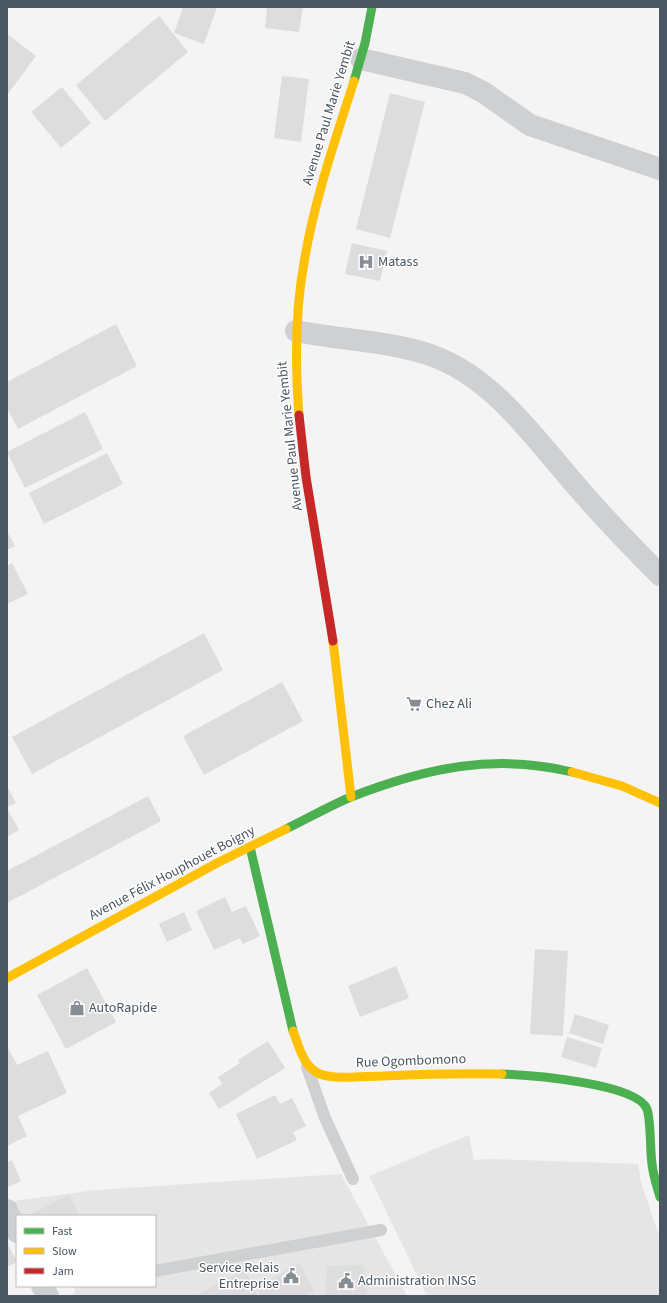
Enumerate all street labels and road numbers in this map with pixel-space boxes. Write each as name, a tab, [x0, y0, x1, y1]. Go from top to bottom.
street label: Avenue Paul Marie Yembit	[297, 38, 361, 188]
street label: Avenue Paul Marie Yembit	[272, 360, 308, 512]
street label: Avenue Félix Houphouet Boigny	[85, 820, 259, 925]
street label: Rue Ogombomono	[355, 1049, 467, 1073]

